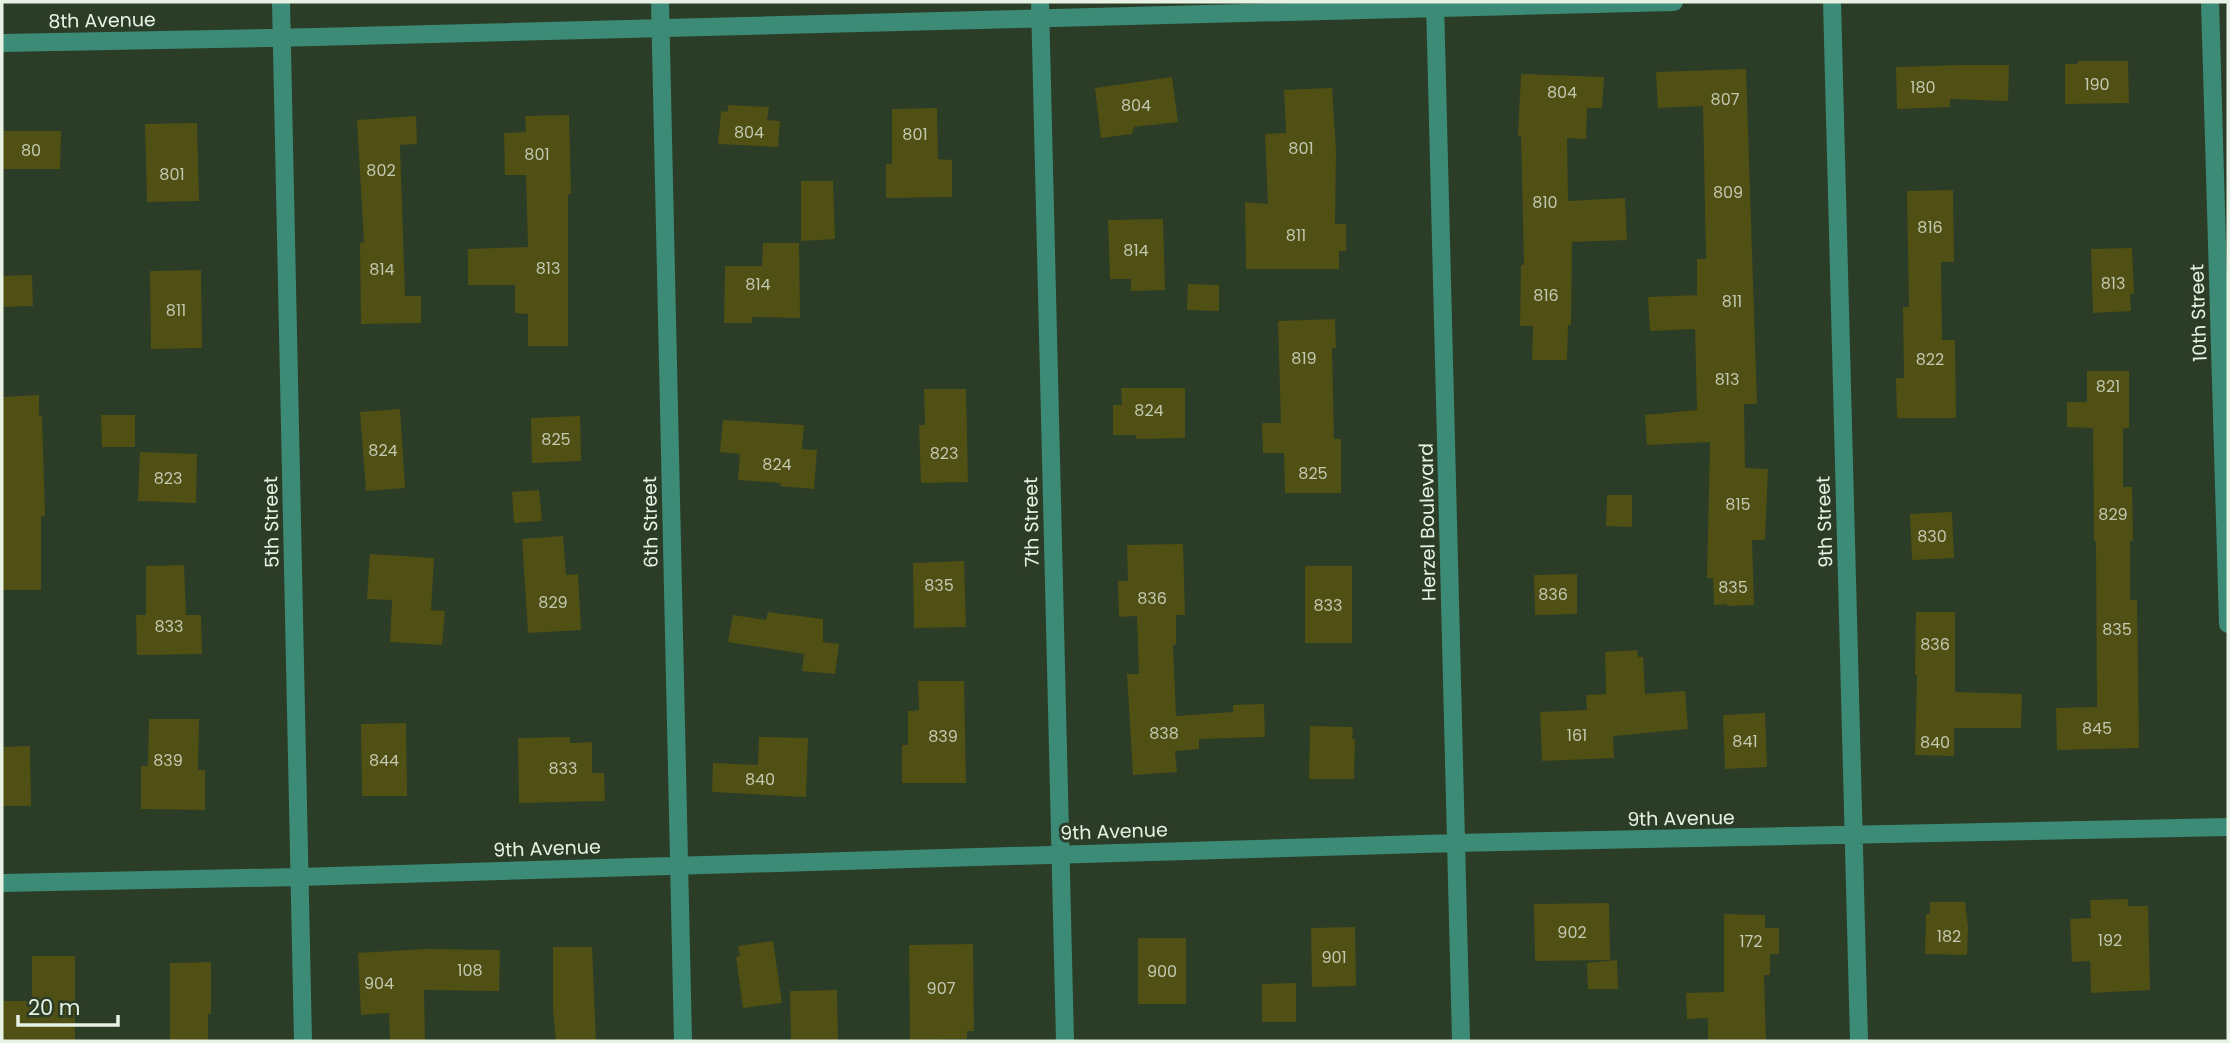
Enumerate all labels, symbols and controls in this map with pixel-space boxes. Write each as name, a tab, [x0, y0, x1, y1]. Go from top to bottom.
street label: 8th Avenue	[48, 6, 156, 35]
house number: 190	[2084, 73, 2110, 96]
house number: 180	[1910, 76, 1936, 99]
house number: 804	[1547, 81, 1577, 104]
house number: 807	[1711, 88, 1740, 111]
house number: 804	[1121, 94, 1151, 117]
house number: 804	[734, 121, 764, 144]
house number: 801	[902, 123, 928, 146]
house number: 801	[1288, 137, 1314, 160]
house number: 80	[21, 139, 41, 162]
house number: 801	[524, 143, 550, 166]
house number: 802	[366, 159, 396, 182]
house number: 801	[159, 163, 185, 186]
house number: 809	[1713, 181, 1743, 204]
house number: 810	[1532, 191, 1558, 214]
house number: 816	[1917, 216, 1943, 239]
house number: 811	[1286, 224, 1306, 247]
house number: 814	[1123, 239, 1149, 262]
house number: 813	[536, 257, 560, 280]
house number: 814	[369, 258, 395, 281]
street label: 10th Street	[2183, 264, 2214, 362]
house number: 813	[2101, 272, 2125, 295]
house number: 814	[745, 273, 771, 296]
house number: 816	[1533, 284, 1559, 307]
house number: 811	[1722, 290, 1742, 313]
house number: 811	[166, 299, 186, 322]
house number: 819	[1291, 347, 1317, 370]
house number: 822	[1916, 348, 1944, 371]
house number: 813	[1715, 368, 1739, 391]
house number: 821	[2096, 375, 2120, 398]
house number: 824	[1134, 399, 1164, 422]
house number: 825	[541, 428, 571, 451]
house number: 824	[368, 439, 398, 462]
house number: 823	[930, 442, 958, 465]
street label: Herzel Boulevard	[1413, 443, 1442, 601]
house number: 824	[762, 453, 792, 476]
house number: 825	[1298, 462, 1328, 485]
house number: 823	[154, 467, 182, 490]
street label: 5th Street	[257, 476, 286, 568]
street label: 6th Street	[636, 476, 665, 568]
street label: 9th Street	[1809, 476, 1840, 568]
street label: 7th Street	[1017, 477, 1046, 567]
house number: 815	[1725, 493, 1751, 516]
house number: 829	[2098, 503, 2128, 526]
house number: 830	[1917, 525, 1947, 548]
house number: 835	[924, 574, 954, 597]
house number: 835	[1718, 576, 1748, 599]
house number: 836	[1538, 583, 1568, 606]
house number: 836	[1137, 587, 1167, 610]
house number: 829	[538, 591, 568, 614]
house number: 833	[1314, 594, 1342, 617]
house number: 833	[155, 615, 183, 638]
house number: 835	[2102, 618, 2132, 641]
house number: 836	[1920, 633, 1950, 656]
house number: 845	[2082, 717, 2112, 740]
house number: 838	[1149, 722, 1179, 745]
house number: 161	[1567, 724, 1587, 747]
house number: 839	[928, 725, 958, 748]
house number: 841	[1732, 730, 1758, 753]
house number: 840	[1920, 731, 1950, 754]
house number: 839	[153, 749, 183, 772]
house number: 844	[369, 749, 399, 772]
house number: 833	[549, 757, 577, 780]
house number: 840	[745, 768, 775, 791]
street label: 9th Avenue	[1627, 804, 1735, 833]
street label: 9th Avenue	[1060, 816, 1168, 847]
street label: 9th Avenue	[493, 833, 601, 864]
house number: 902	[1557, 921, 1587, 944]
house number: 182	[1937, 925, 1961, 948]
house number: 192	[2098, 929, 2122, 952]
house number: 172	[1739, 930, 1763, 953]
house number: 901	[1321, 946, 1347, 969]
house number: 108	[457, 959, 483, 982]
house number: 900	[1147, 960, 1177, 983]
house number: 904	[364, 972, 394, 995]
house number: 907	[927, 977, 956, 1000]
scale bar	[18, 984, 117, 1028]
text: 20 m	[28, 993, 81, 1022]

